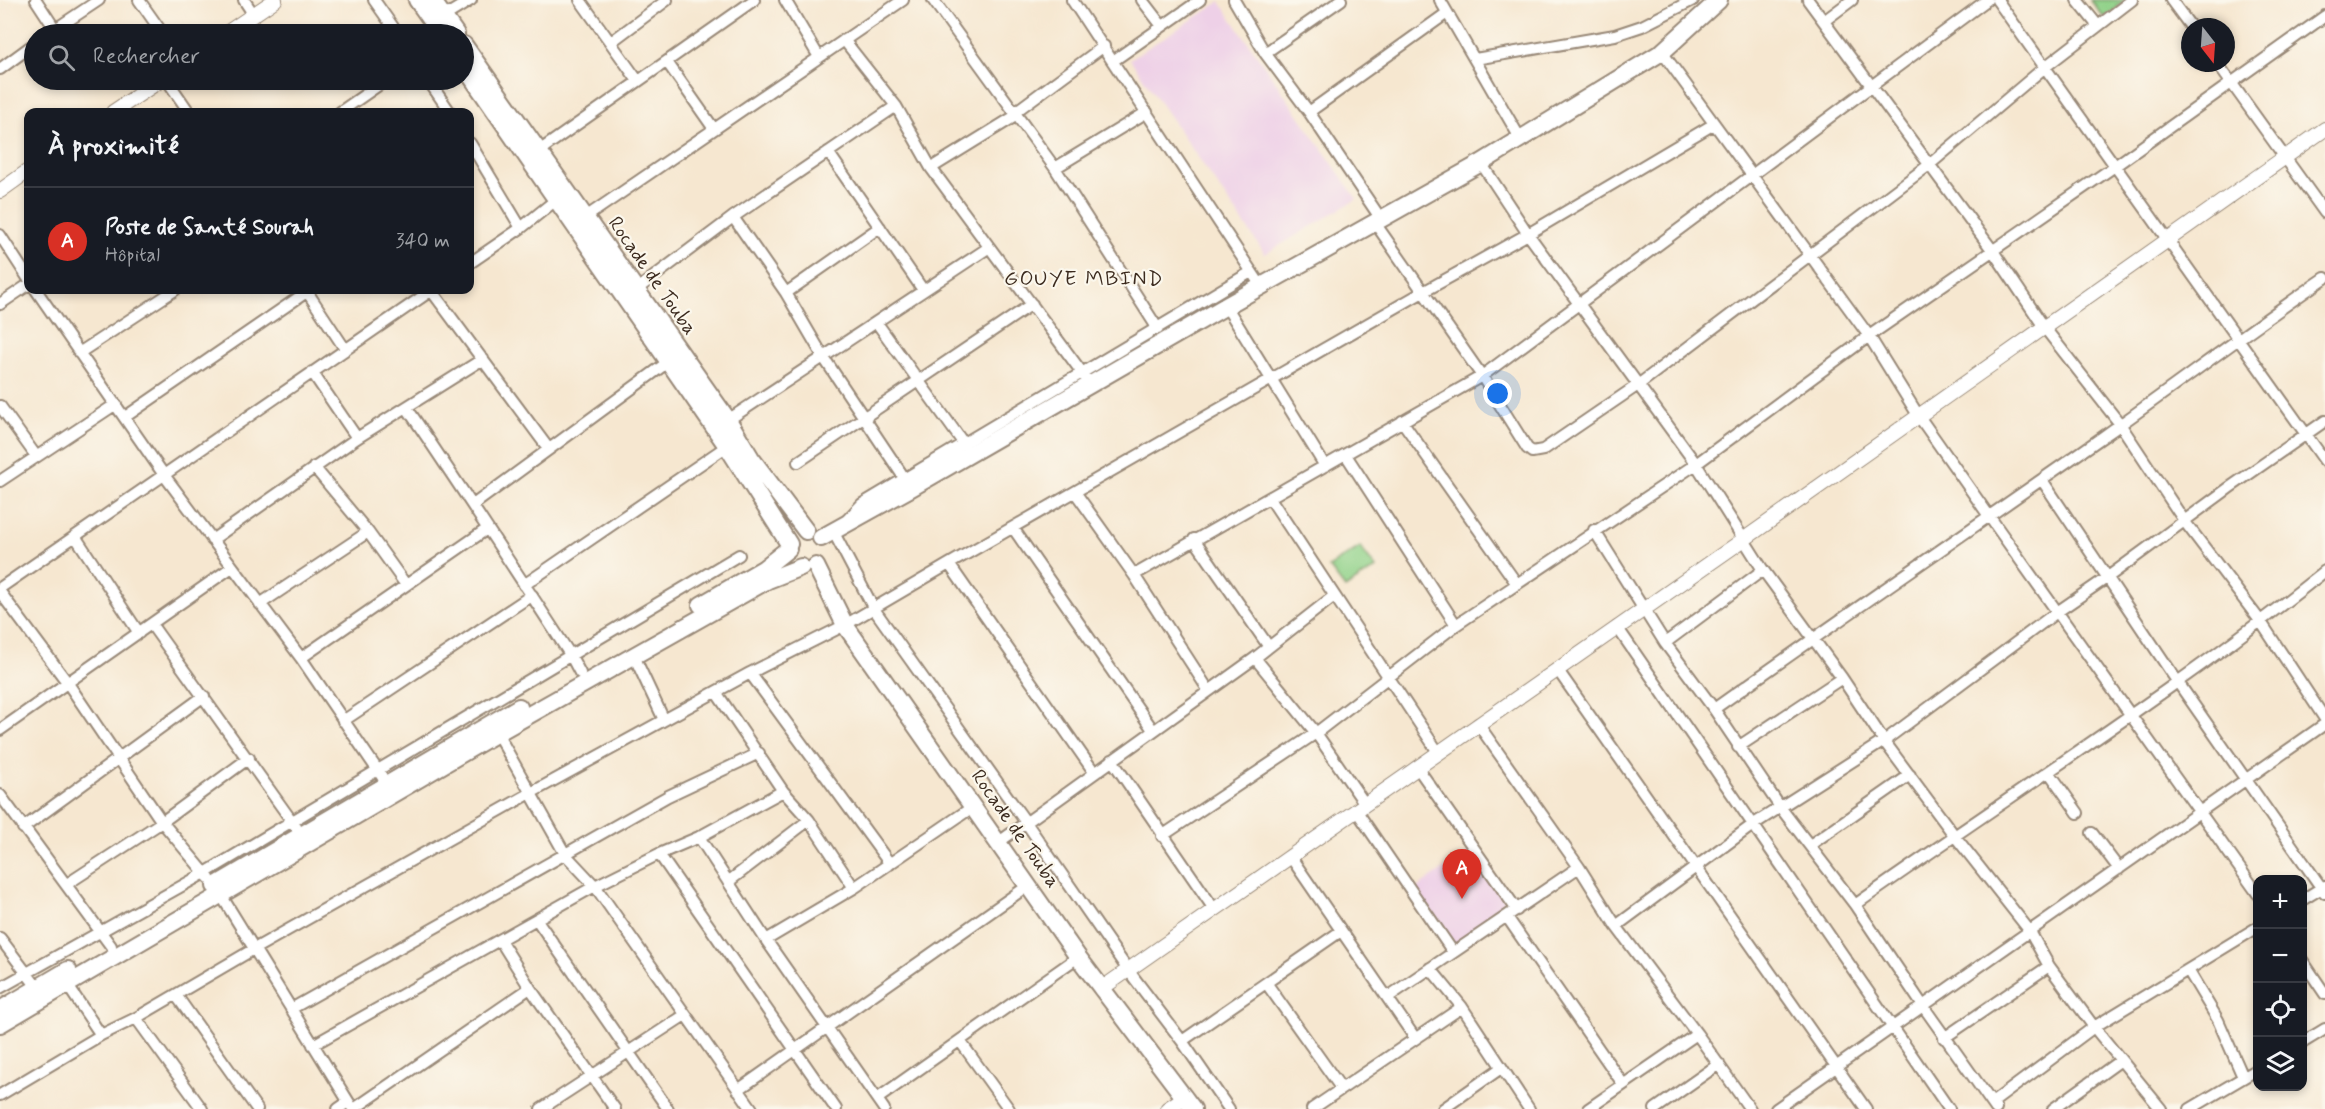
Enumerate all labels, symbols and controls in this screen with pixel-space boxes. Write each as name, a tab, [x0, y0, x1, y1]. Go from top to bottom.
north arrow	[2181, 18, 2235, 72]
search box	[24, 24, 474, 90]
icon: search	[45, 41, 78, 74]
text: Rechercher	[93, 43, 200, 71]
text: À proximité	[48, 130, 179, 164]
street label: Rocade de Touba	[601, 211, 703, 341]
text: Poste de Santé Sourah	[105, 214, 314, 242]
text: A	[61, 228, 74, 255]
text: 340 m	[395, 228, 450, 255]
text: Hôpital	[105, 242, 160, 269]
district label: GOUYE MBIND	[1004, 265, 1164, 293]
your location	[1483, 379, 1512, 408]
street label: Rocade de Touba	[964, 764, 1066, 894]
pin: A	[1442, 850, 1482, 899]
map controls	[2253, 875, 2307, 1091]
button: +	[2253, 875, 2307, 929]
button: −	[2253, 929, 2307, 983]
button: locate	[2253, 983, 2307, 1037]
button: layers	[2253, 1037, 2307, 1091]

